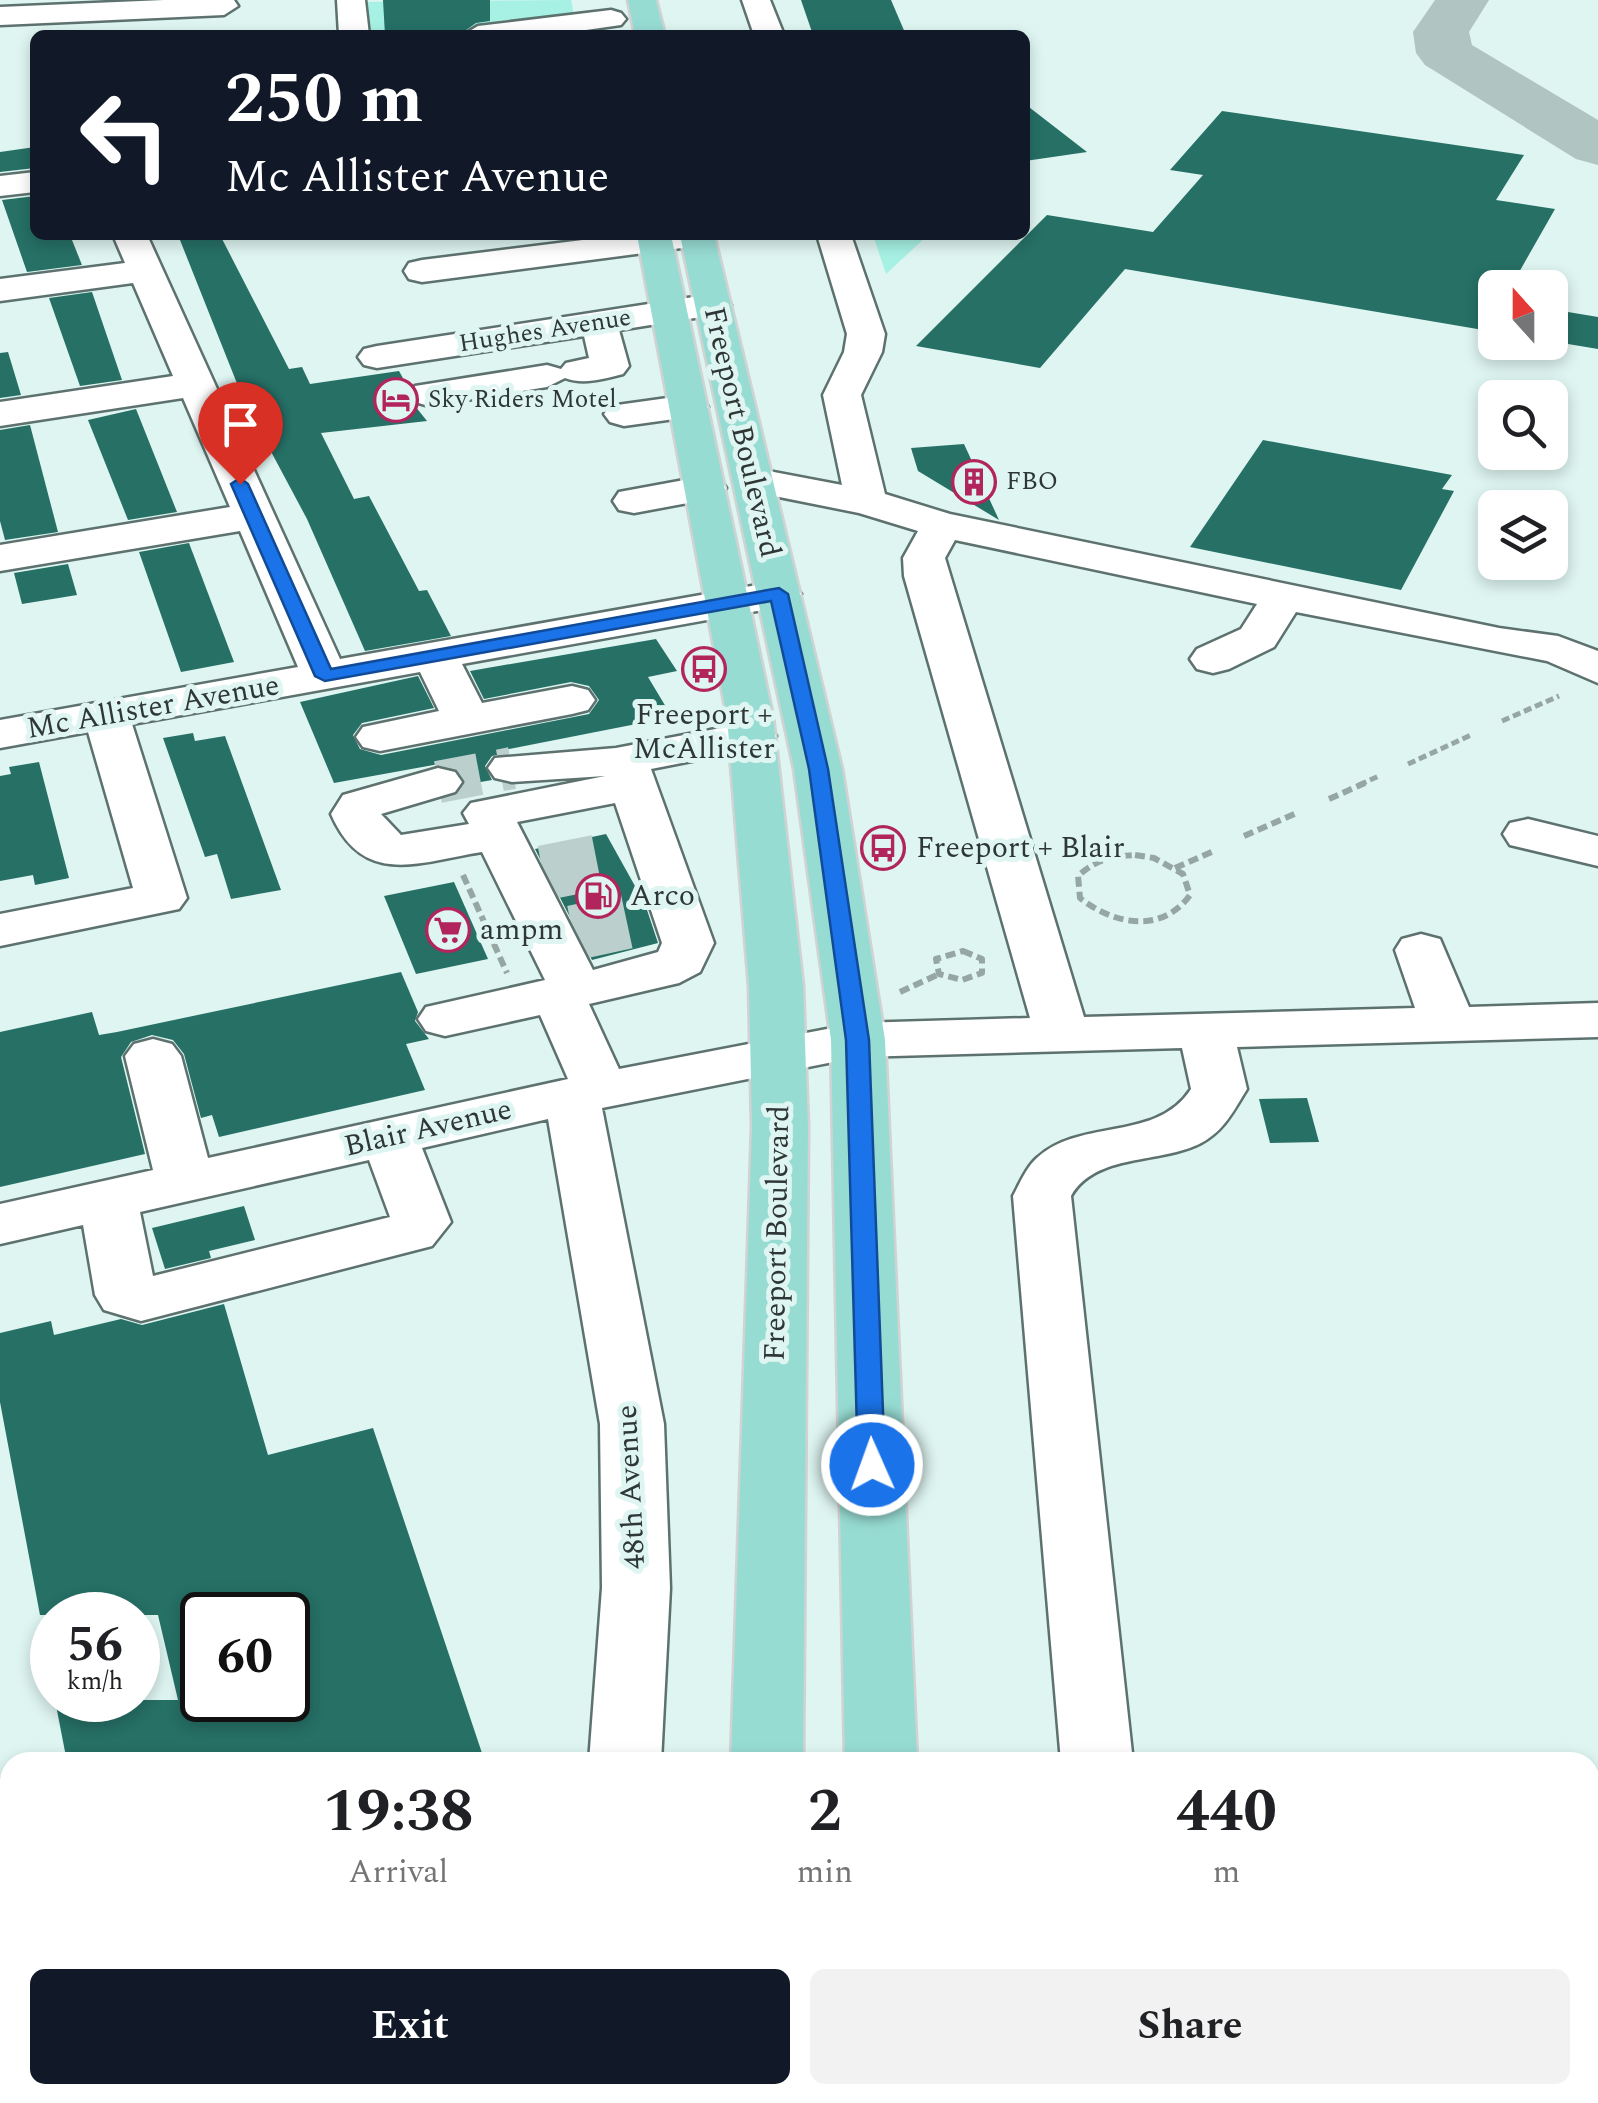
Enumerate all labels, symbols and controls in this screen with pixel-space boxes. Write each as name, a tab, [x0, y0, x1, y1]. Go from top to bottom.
text: 250 m	[225, 47, 423, 153]
icon: left	[60, 70, 190, 200]
text: Mc Allister Avenue	[225, 143, 609, 212]
north arrow	[1478, 270, 1568, 360]
map controls	[1478, 270, 1568, 580]
street label: Hughes Avenue	[456, 299, 634, 363]
street label: Freeport Boulevard	[691, 302, 793, 562]
hotel icon: Sky Riders Motel	[373, 377, 419, 423]
button: search	[1478, 380, 1568, 470]
place label: Sky Riders Motel	[428, 381, 617, 419]
pin	[198, 382, 283, 485]
icon: arrive	[213, 397, 268, 452]
building icon: FBO	[951, 459, 997, 505]
place label: FBO	[1006, 463, 1058, 501]
button: layers	[1478, 490, 1568, 580]
bus stop icon: Freeport + McAllister	[681, 646, 727, 692]
street label: Mc Allister Avenue	[23, 662, 283, 752]
place label: Freeport + McAllister	[633, 692, 775, 772]
bus stop icon: Freeport + Blair	[860, 825, 906, 871]
place label: Freeport + Blair	[916, 825, 1125, 871]
fuel station icon: Arco	[575, 873, 621, 919]
place label: Arco	[630, 873, 695, 919]
supermarket icon: ampm	[425, 907, 471, 953]
place label: ampm	[480, 907, 563, 953]
street label: Blair Avenue	[340, 1086, 516, 1170]
street label: Freeport Boulevard	[752, 1105, 802, 1361]
street label: 48th Avenue	[604, 1404, 658, 1570]
position arrow	[820, 1413, 924, 1517]
speed limit sign: 60	[180, 1592, 310, 1722]
text: 56	[67, 1607, 123, 1683]
text: km/h	[67, 1663, 123, 1701]
text: 19:38	[323, 1766, 474, 1858]
text: 2	[808, 1766, 842, 1858]
text: 440	[1176, 1766, 1277, 1858]
text: Arrival	[349, 1848, 448, 1897]
text: min	[797, 1848, 853, 1897]
text: m	[1213, 1848, 1240, 1897]
button: Exit	[30, 1969, 790, 2084]
button: Share	[810, 1969, 1570, 2084]

